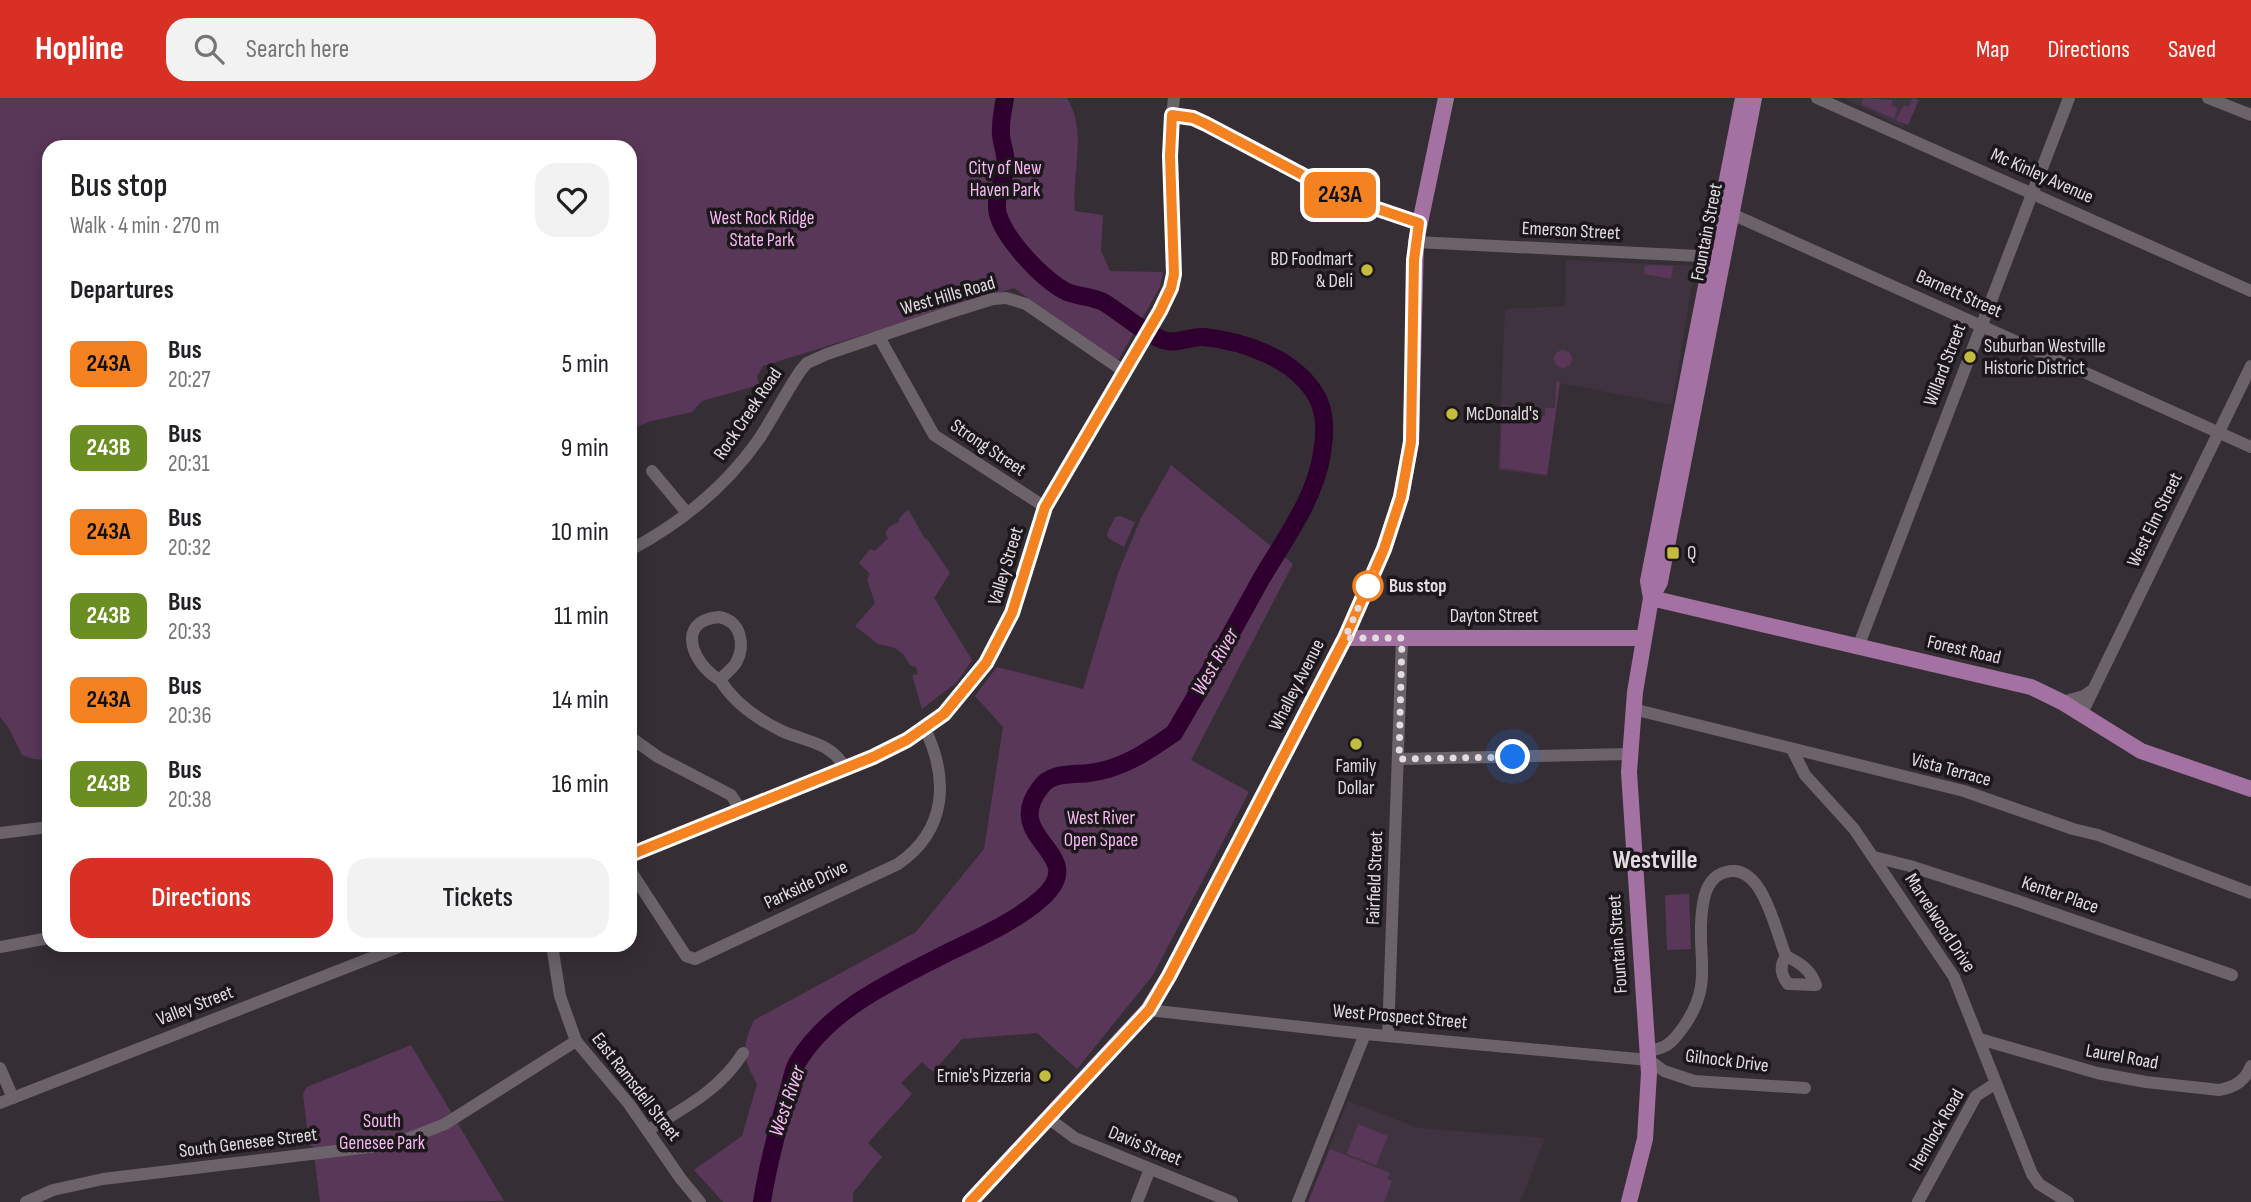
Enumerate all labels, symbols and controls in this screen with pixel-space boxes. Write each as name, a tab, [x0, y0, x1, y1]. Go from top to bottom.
search box	[166, 18, 656, 81]
text: Hopline	[35, 29, 124, 69]
icon: search	[190, 30, 228, 68]
text: Search here	[246, 34, 349, 65]
text: Map	[1976, 35, 2009, 64]
text: Directions	[2047, 35, 2130, 64]
text: Saved	[2168, 35, 2216, 64]
street label: Mc Kinley Avenue	[1987, 143, 2097, 209]
park label: City of New Haven Park	[968, 157, 1042, 202]
button: heart	[535, 163, 609, 237]
text: Bus stop	[70, 166, 168, 206]
line badge: 243A	[1291, 172, 1389, 218]
text: 243A	[1318, 180, 1362, 209]
street label: Fountain Street	[1686, 181, 1728, 283]
park label: West Rock Ridge State Park	[709, 207, 815, 252]
text: Walk · 4 min · 270 m	[70, 212, 220, 240]
street label: Emerson Street	[1521, 217, 1621, 245]
place label: BD Foodmart & Deli	[1271, 248, 1353, 293]
marker: BD Foodmart & Deli	[1359, 262, 1375, 278]
street label: Barnett Street	[1912, 265, 2006, 323]
street label: West Hills Road	[898, 272, 998, 320]
text: Departures	[70, 275, 174, 306]
street label: Willard Street	[1919, 320, 1971, 409]
text: Bus	[168, 335, 202, 366]
place label: Suburban Westville Historic District	[1984, 335, 2106, 380]
text: 243A	[87, 349, 130, 378]
text: 5 min	[562, 349, 609, 380]
marker: Suburban Westville Historic District	[1962, 349, 1978, 365]
street label: Rock Creek Road	[709, 364, 787, 464]
text: 20:27	[168, 366, 211, 394]
place label: McDonald's	[1466, 403, 1539, 426]
marker: McDonald's	[1444, 406, 1460, 422]
street label: Strong Street	[946, 414, 1030, 482]
text: Bus	[168, 419, 202, 450]
text: 243B	[87, 433, 130, 462]
text: 9 min	[561, 433, 609, 464]
text: 20:31	[168, 450, 210, 478]
street label: West Elm Street	[2122, 469, 2188, 571]
text: Bus	[168, 503, 202, 534]
text: 243A	[87, 517, 130, 546]
text: 10 min	[552, 517, 609, 548]
street label: Valley Street	[983, 524, 1029, 608]
text: 20:32	[168, 534, 211, 562]
place label: Q	[1687, 542, 1696, 565]
marker: Q	[1665, 545, 1681, 561]
marker: Bus stop	[1353, 571, 1383, 601]
place label: Bus stop	[1389, 575, 1447, 598]
text: Bus	[168, 587, 202, 618]
text: 243B	[87, 601, 130, 630]
text: 11 min	[554, 601, 609, 632]
street label: Dayton Street	[1450, 605, 1539, 628]
text: 20:33	[168, 618, 211, 646]
water label: West River	[1186, 623, 1245, 700]
street label: Forest Road	[1925, 630, 2003, 670]
street label: Whalley Avenue	[1264, 636, 1330, 734]
text: Bus	[168, 671, 202, 702]
text: 243A	[87, 685, 130, 714]
text: 14 min	[552, 685, 609, 716]
text: 20:36	[168, 702, 212, 730]
marker: Family Dollar	[1348, 736, 1364, 752]
your location	[1495, 739, 1530, 774]
street label: Vista Terrace	[1908, 748, 1994, 792]
text: Bus	[168, 755, 202, 786]
place label: Family Dollar	[1336, 755, 1377, 800]
text: 243B	[87, 769, 130, 798]
text: 16 min	[552, 769, 609, 800]
text: 20:38	[168, 786, 212, 814]
park label: West River Open Space	[1064, 807, 1138, 852]
street label: Fairfield Street	[1362, 830, 1388, 925]
district label: Westville	[1612, 845, 1698, 876]
street label: Parkside Drive	[761, 856, 851, 914]
button: Directions	[70, 858, 333, 938]
button: Tickets	[347, 858, 609, 938]
street label: Marvelwood Drive	[1900, 869, 1980, 977]
street label: Kenter Place	[2018, 871, 2102, 919]
street label: Fountain Street	[1603, 894, 1633, 994]
street label: Valley Street	[153, 981, 237, 1031]
street label: West Prospect Street	[1332, 1000, 1468, 1034]
street label: East Ramsdell Street	[587, 1028, 686, 1146]
street label: Laurel Road	[2084, 1039, 2160, 1075]
street label: Gilnock Drive	[1684, 1044, 1770, 1078]
water label: West River	[763, 1061, 811, 1140]
place label: Ernie's Pizzeria	[937, 1065, 1031, 1088]
marker: Ernie's Pizzeria	[1037, 1068, 1053, 1084]
street label: Hemlock Road	[1904, 1085, 1970, 1175]
park label: South Genesee Park	[339, 1110, 426, 1155]
street label: Davis Street	[1105, 1121, 1185, 1171]
street label: South Genesee Street	[178, 1123, 319, 1163]

